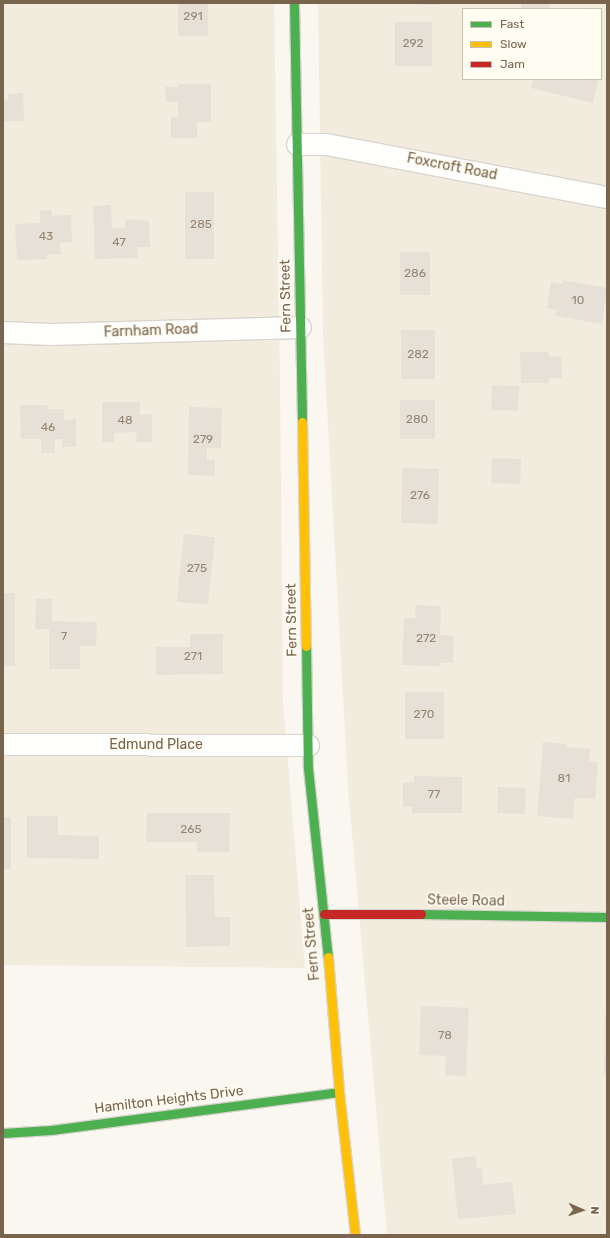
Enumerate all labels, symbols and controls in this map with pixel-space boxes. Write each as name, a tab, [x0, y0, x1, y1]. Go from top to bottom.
legend	[462, 8, 602, 80]
house number: 291	[183, 10, 203, 24]
text: Fast	[500, 17, 524, 31]
house number: 292	[402, 37, 424, 51]
text: Slow	[500, 37, 527, 51]
text: Jam	[500, 57, 525, 71]
street label: Foxcroft Road	[405, 150, 499, 184]
house number: 285	[190, 218, 212, 232]
house number: 43	[39, 230, 53, 244]
house number: 47	[112, 236, 126, 250]
street label: Fern Street	[277, 259, 295, 333]
house number: 286	[404, 267, 426, 281]
house number: 10	[572, 294, 584, 308]
street label: Farnham Road	[103, 321, 199, 341]
house number: 282	[407, 348, 429, 362]
house number: 280	[406, 413, 428, 427]
house number: 48	[117, 414, 133, 428]
house number: 46	[41, 421, 55, 435]
house number: 279	[193, 433, 213, 447]
house number: 276	[410, 489, 430, 503]
house number: 275	[187, 562, 207, 576]
street label: Fern Street	[283, 583, 301, 657]
house number: 7	[61, 630, 67, 644]
house number: 272	[416, 632, 436, 646]
house number: 271	[184, 650, 202, 664]
house number: 270	[414, 708, 434, 722]
street label: Edmund Place	[109, 737, 203, 753]
house number: 81	[558, 772, 570, 786]
house number: 77	[428, 788, 440, 802]
house number: 265	[180, 823, 202, 837]
street label: Steele Road	[427, 892, 505, 910]
street label: Fern Street	[300, 907, 324, 981]
house number: 78	[438, 1029, 452, 1043]
street label: Hamilton Heights Drive	[93, 1083, 245, 1117]
north arrow	[562, 1190, 602, 1230]
text: N	[588, 1206, 601, 1215]

